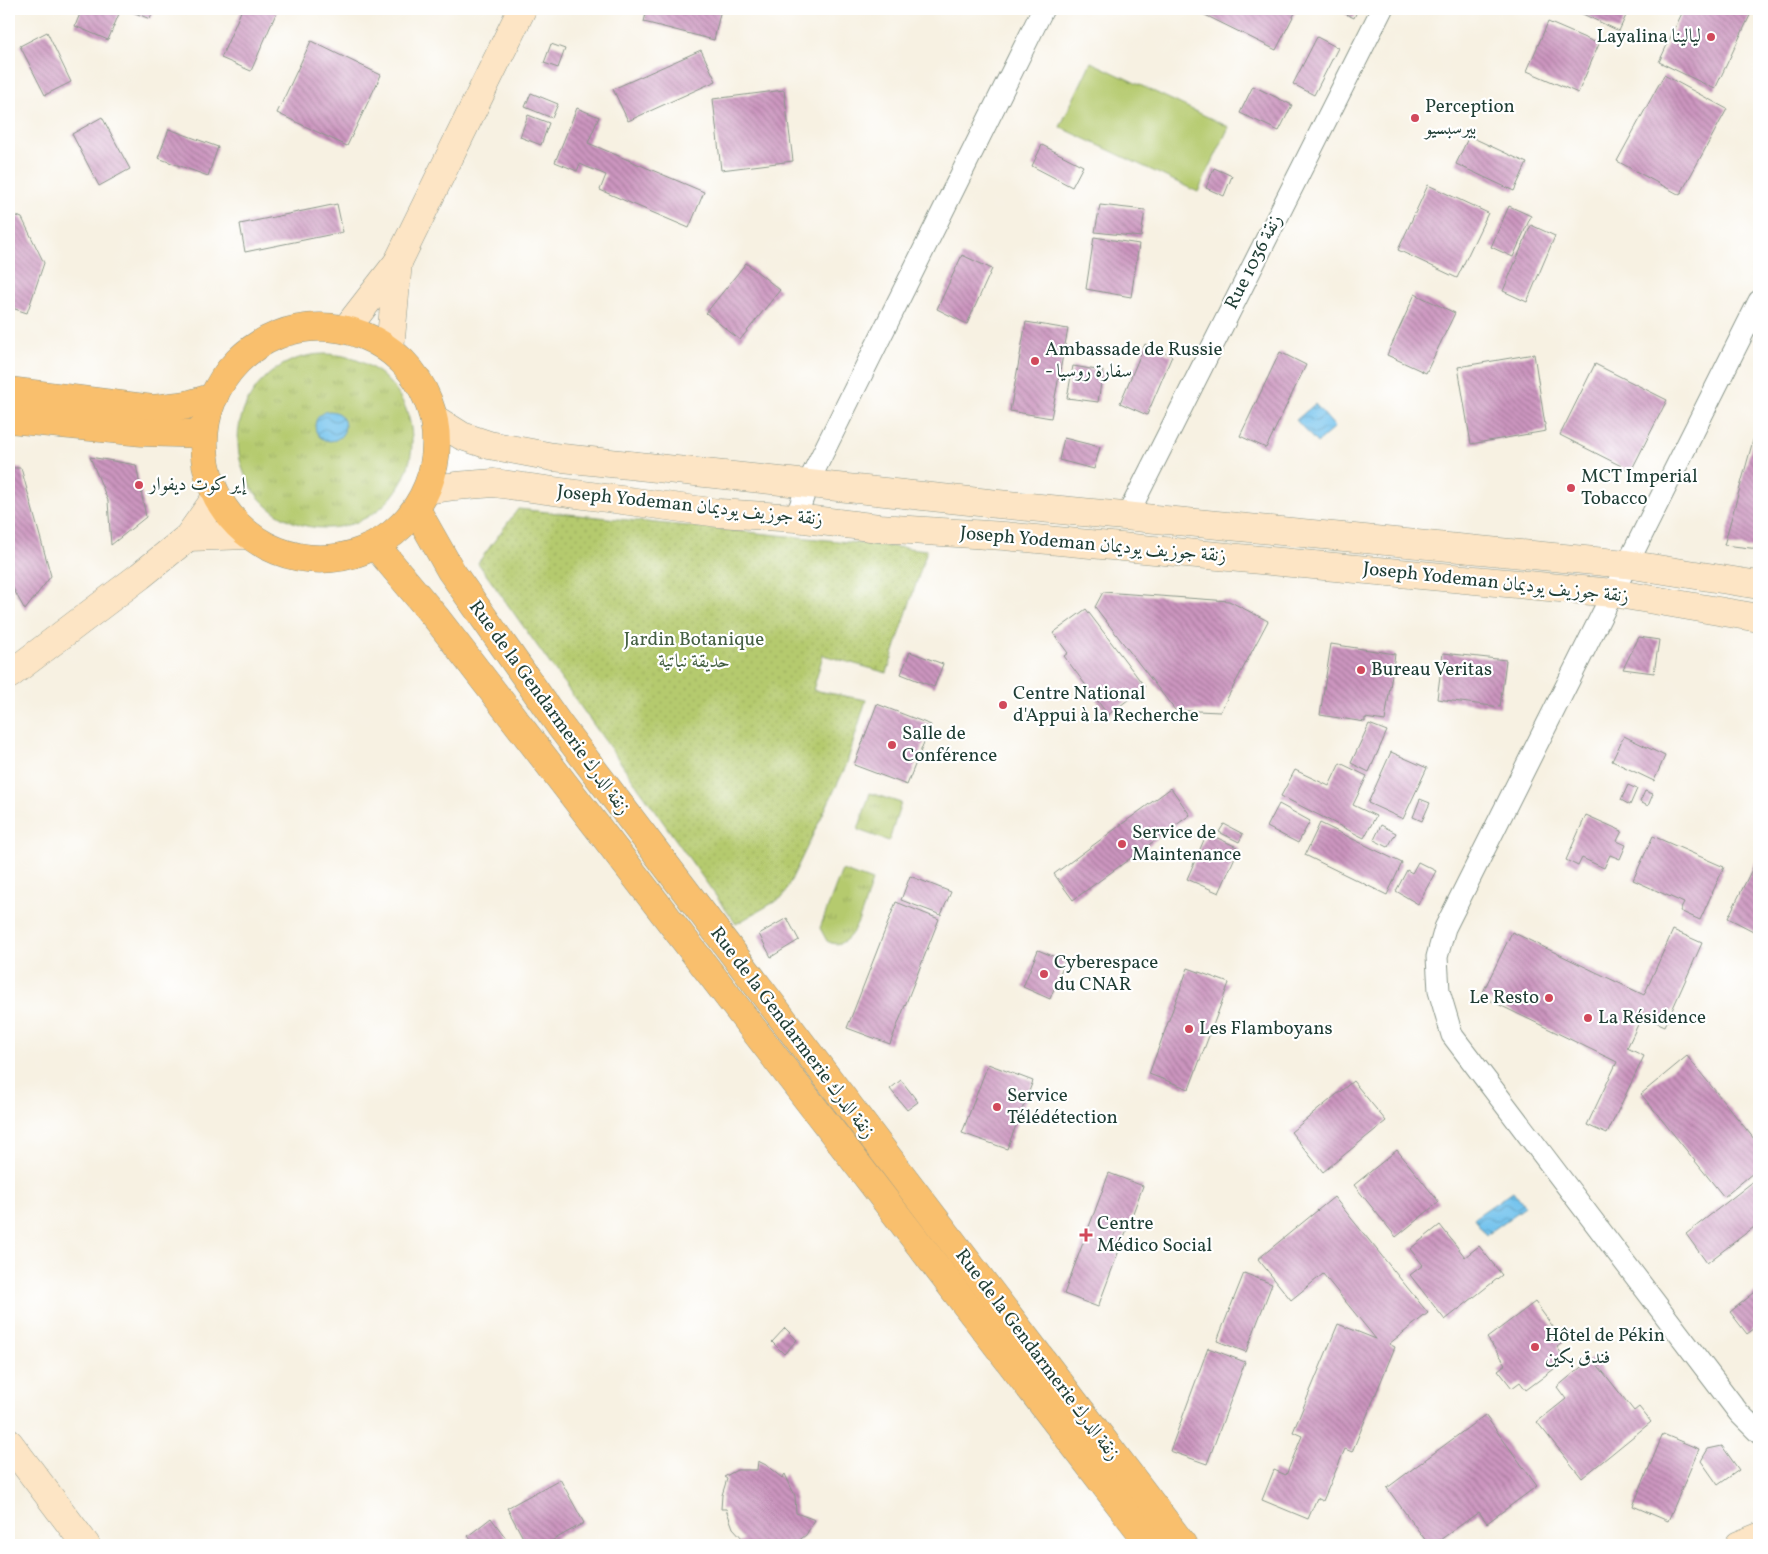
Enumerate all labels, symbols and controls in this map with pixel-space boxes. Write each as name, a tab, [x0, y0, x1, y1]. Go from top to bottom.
place label: Layalina ليالينا	[1596, 24, 1701, 50]
marker: Layalina ليالينا	[1705, 31, 1717, 43]
place label: Perception بيرسبسيو	[1423, 94, 1515, 142]
marker: Perception بيرسبسيو	[1409, 112, 1421, 124]
street label: Rue 1036 زنقة	[1219, 210, 1289, 314]
place label: Ambassade de Russie - سفارة روسيا	[1045, 337, 1223, 385]
marker: Ambassade de Russie - سفارة روسيا	[1029, 355, 1041, 367]
place label: MCT Imperial Tobacco	[1581, 464, 1698, 512]
place label: إير كوت ديفوار	[147, 472, 247, 498]
marker: إير كوت ديفوار	[133, 479, 145, 491]
street label: Joseph Yodeman زنقة جوزيف يوديمان	[556, 479, 824, 533]
marker: MCT Imperial Tobacco	[1565, 482, 1577, 494]
street label: Joseph Yodeman زنقة جوزيف يوديمان	[959, 520, 1227, 570]
street label: Joseph Yodeman زنقة جوزيف يوديمان	[1362, 556, 1630, 610]
street label: Rue de la Gendarmerie زنقة الدرك	[462, 596, 636, 820]
park label: Jardin Botanique حديقة نباتية	[624, 627, 764, 675]
place label: Bureau Veritas	[1371, 657, 1492, 683]
marker: Bureau Veritas	[1355, 664, 1367, 676]
place label: Centre National d'Appui à la Recherche	[1013, 681, 1199, 729]
marker: Centre National d'Appui à la Recherche	[997, 699, 1009, 711]
place label: Salle de Conférence	[902, 721, 997, 769]
marker: Salle de Conférence	[886, 739, 898, 751]
place label: Service de Maintenance	[1132, 820, 1241, 868]
marker: Service de Maintenance	[1116, 838, 1128, 850]
street label: Rue de la Gendarmerie زنقة الدرك	[704, 922, 880, 1144]
place label: Cyberespace du CNAR	[1054, 950, 1158, 998]
marker: Cyberespace du CNAR	[1038, 968, 1050, 980]
place label: Le Resto	[1469, 985, 1539, 1011]
marker: Le Resto	[1543, 992, 1555, 1004]
place label: La Résidence	[1598, 1005, 1706, 1031]
marker: La Résidence	[1582, 1012, 1594, 1024]
place label: Les Flamboyans	[1199, 1016, 1333, 1042]
marker: Les Flamboyans	[1183, 1023, 1195, 1035]
place label: Service Télédétection	[1007, 1083, 1118, 1131]
marker: Service Télédétection	[991, 1101, 1003, 1113]
place label: Centre Médico Social	[1097, 1211, 1212, 1259]
marker: Centre Médico Social	[1079, 1228, 1093, 1242]
street label: Rue de la Gendarmerie زنقة الدرك	[949, 1244, 1125, 1466]
place label: Hôtel de Pékin فندق بكين	[1545, 1323, 1665, 1371]
marker: Hôtel de Pékin فندق بكين	[1529, 1341, 1541, 1353]

